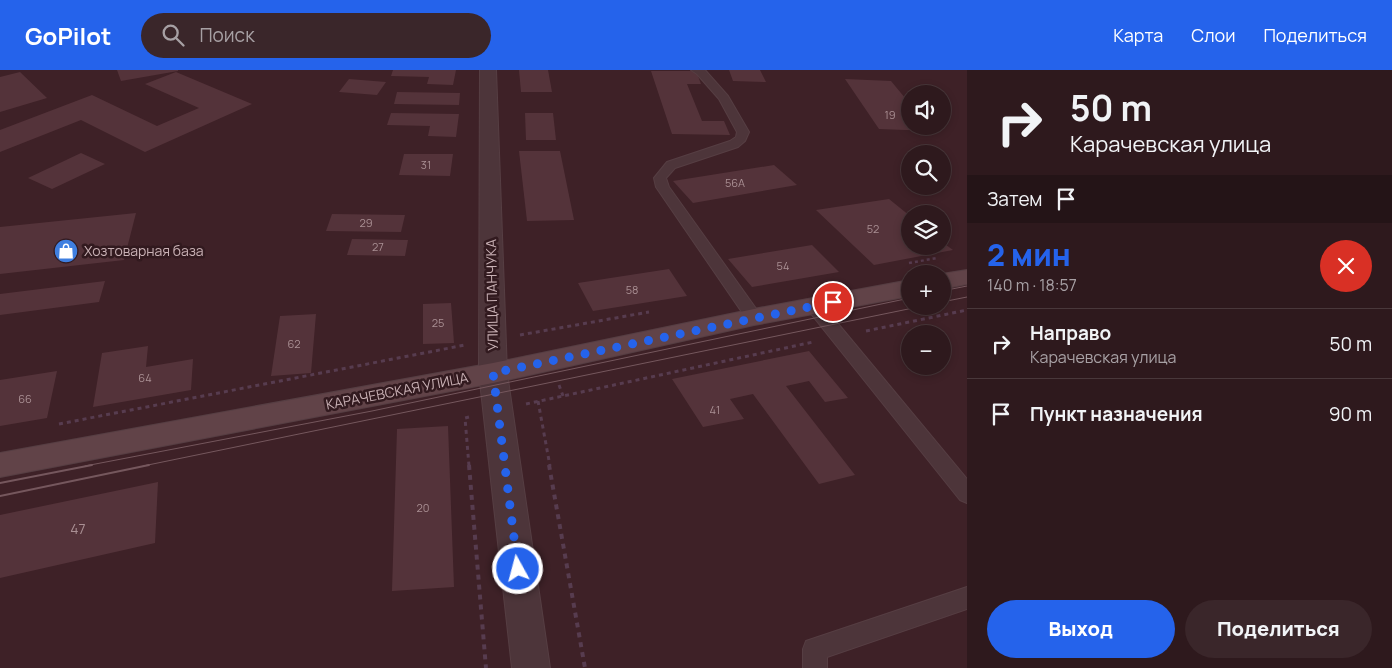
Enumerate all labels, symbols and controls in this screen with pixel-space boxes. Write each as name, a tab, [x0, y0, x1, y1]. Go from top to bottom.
search box	[141, 13, 491, 58]
text: GoPilot	[25, 19, 111, 52]
icon: search	[159, 21, 187, 49]
text: Поиск	[199, 22, 255, 48]
text: Карта	[1113, 23, 1163, 47]
text: Слои	[1191, 23, 1235, 47]
text: Поделиться	[1263, 23, 1367, 47]
text: 50 m	[1070, 84, 1152, 132]
map controls	[901, 85, 951, 375]
button: sound	[901, 85, 951, 135]
icon: right	[987, 90, 1052, 155]
house number: 19	[884, 107, 896, 122]
text: Карачевская улица	[1070, 129, 1271, 159]
button: search	[901, 145, 951, 195]
house number: 31	[421, 157, 431, 172]
house number: 56А	[725, 175, 745, 190]
icon: arrive	[1052, 185, 1080, 213]
text: Затем	[987, 186, 1042, 212]
button: layers	[901, 205, 951, 255]
house number: 29	[359, 215, 373, 230]
house number: 52	[867, 221, 879, 236]
text: 2 мин	[987, 234, 1071, 275]
shop icon: Хозтоварная база	[53, 238, 79, 264]
house number: 27	[372, 239, 384, 254]
street label: УЛИЦА ПАНЧУКА	[481, 239, 502, 351]
button: close	[1320, 240, 1372, 292]
place label: Хозтоварная база	[84, 241, 204, 260]
house number: 54	[777, 258, 789, 273]
button: +	[901, 265, 951, 315]
text: 140 m · 18:57	[987, 274, 1077, 296]
pin	[812, 281, 854, 323]
house number: 58	[626, 282, 638, 297]
icon: arrive	[819, 288, 847, 316]
house number: 25	[432, 315, 444, 330]
text: Направо	[1030, 320, 1111, 346]
button: −	[901, 325, 951, 375]
icon: right	[987, 330, 1015, 358]
text: 50 m	[1330, 331, 1372, 357]
house number: 62	[287, 336, 301, 351]
text: Карачевская улица	[1030, 346, 1176, 368]
street label: КАРАЧЕВСКАЯ УЛИЦА	[324, 367, 470, 414]
house number: 64	[138, 370, 152, 385]
house number: 66	[18, 391, 32, 406]
icon: arrive	[987, 400, 1015, 428]
text: Пункт назначения	[1030, 401, 1203, 427]
text: 90 m	[1329, 401, 1372, 427]
house number: 41	[710, 402, 720, 417]
house number: 20	[417, 500, 429, 515]
house number: 47	[70, 519, 86, 538]
position arrow	[491, 542, 543, 594]
button: Выход	[987, 600, 1175, 658]
button: Поделиться	[1185, 600, 1372, 658]

